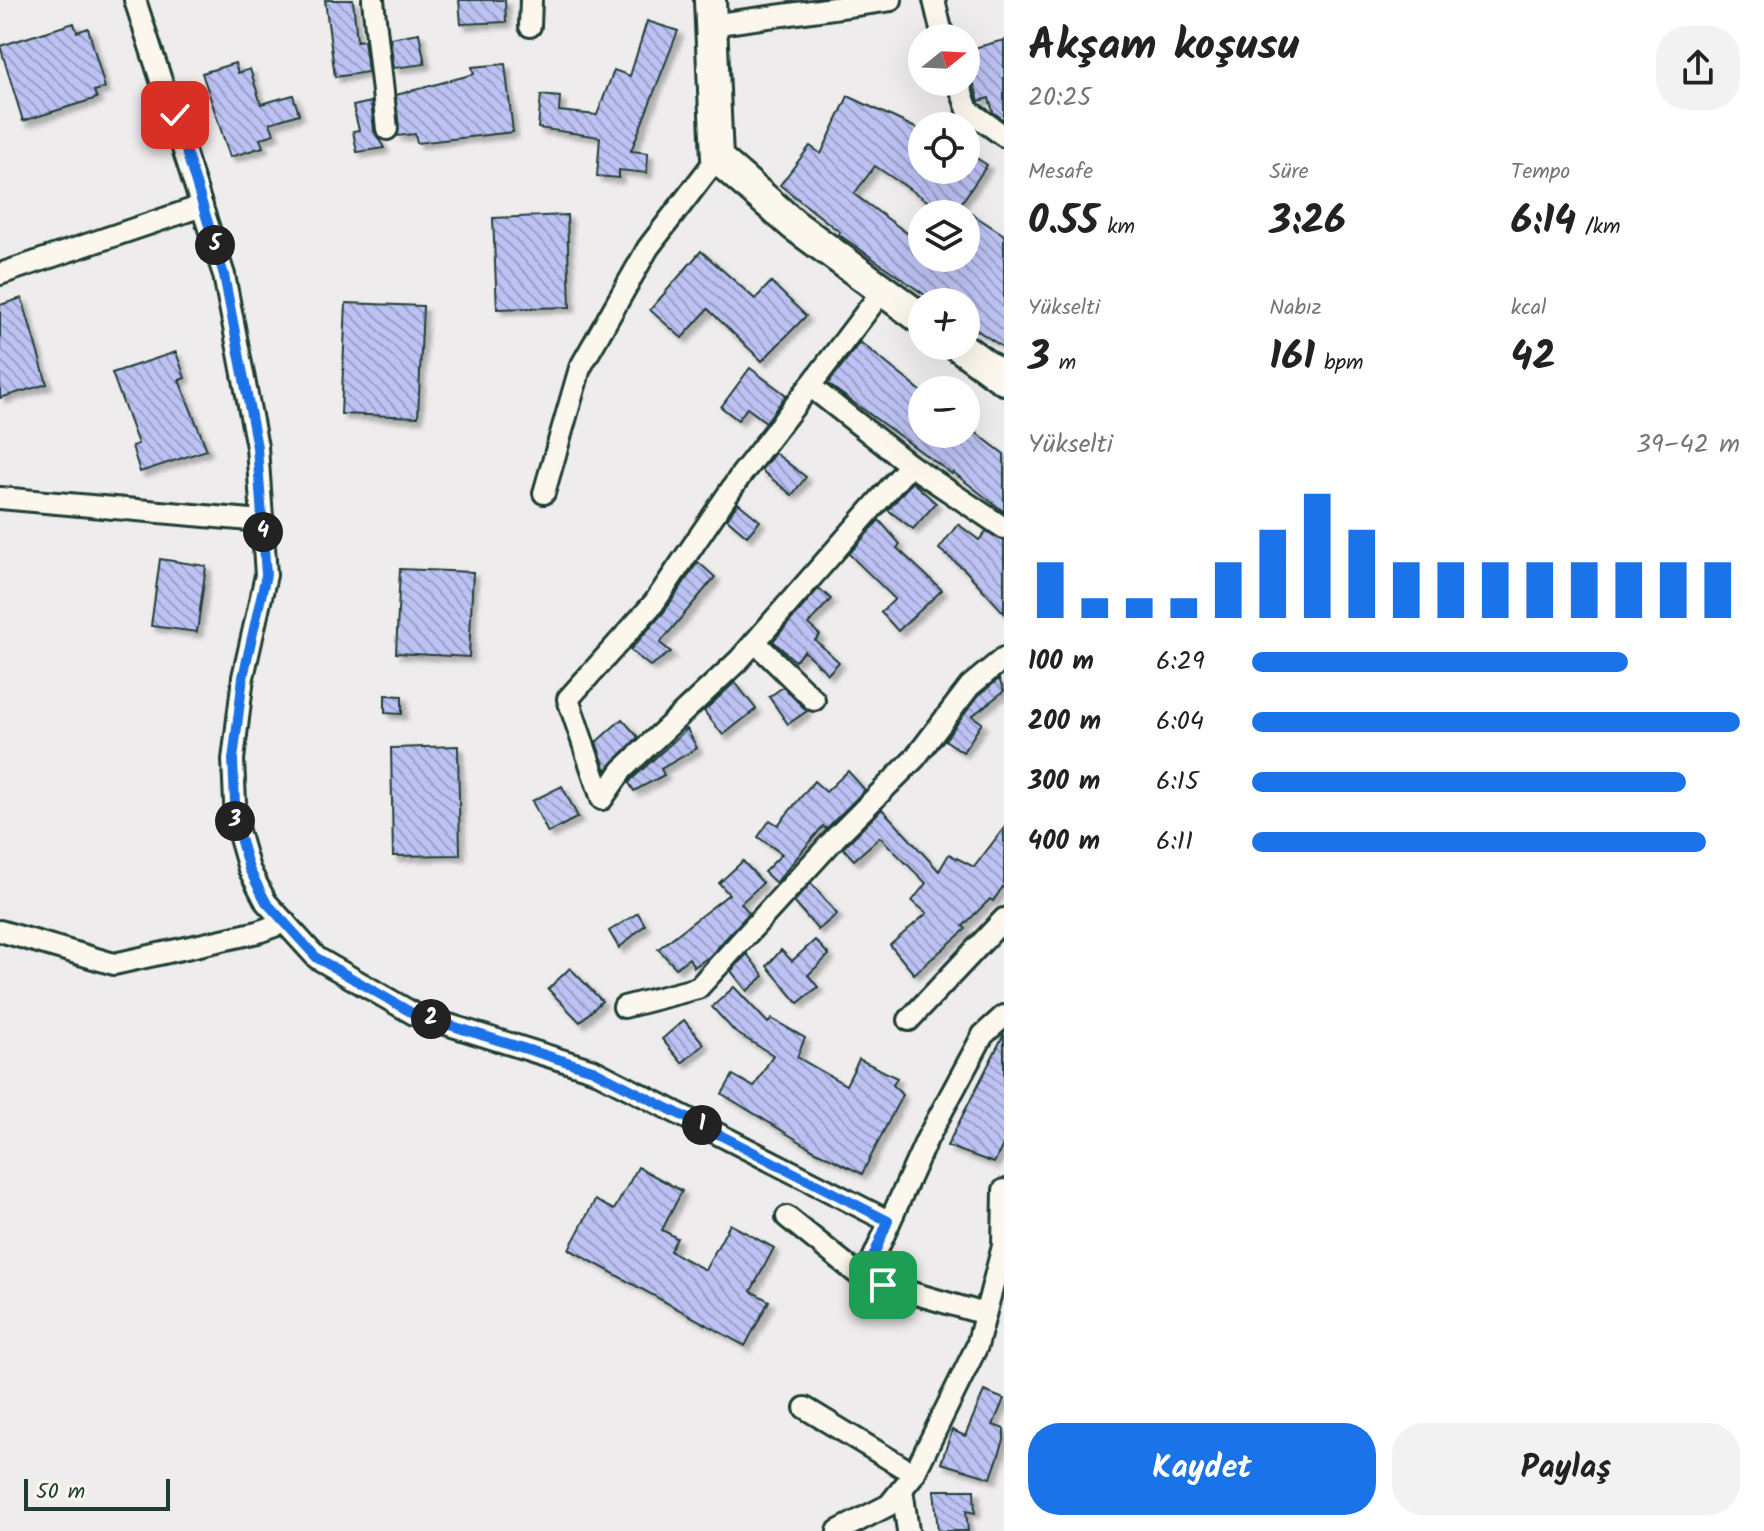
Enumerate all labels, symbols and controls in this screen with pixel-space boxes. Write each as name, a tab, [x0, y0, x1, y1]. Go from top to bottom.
text: Akşam koşusu	[1028, 12, 1299, 82]
north arrow	[908, 24, 980, 96]
map controls	[908, 24, 980, 448]
button: share	[1656, 26, 1740, 110]
text: 20:25	[1028, 77, 1092, 119]
pin	[141, 81, 209, 149]
icon: check	[153, 93, 197, 137]
button: locate	[908, 112, 980, 184]
text: Mesafe	[1028, 155, 1093, 190]
text: Süre	[1269, 155, 1309, 190]
text: Tempo	[1511, 155, 1570, 190]
text: 0.55	[1028, 190, 1098, 254]
text: 3:26	[1269, 190, 1346, 254]
text: 6:14	[1511, 190, 1576, 254]
button: layers	[908, 200, 980, 272]
text: km	[1098, 210, 1135, 245]
text: /km	[1576, 210, 1621, 245]
pin: 5	[195, 225, 235, 265]
text: 5	[209, 227, 221, 262]
button: +	[908, 288, 980, 360]
text: Yükselti	[1028, 291, 1100, 326]
text: Nabız	[1269, 291, 1322, 326]
text: kcal	[1511, 291, 1546, 326]
text: 3	[1028, 326, 1050, 390]
text: 161	[1269, 326, 1315, 390]
text: 42	[1511, 326, 1556, 390]
text: m	[1050, 346, 1076, 381]
text: bpm	[1315, 346, 1364, 381]
button: −	[908, 376, 980, 448]
text: Yükselti	[1028, 424, 1113, 466]
text: 39–42 m	[1636, 424, 1740, 466]
pin: 4	[243, 512, 283, 552]
text: 4	[257, 514, 269, 549]
text: 100 m	[1028, 641, 1094, 683]
text: 6:29	[1156, 641, 1205, 683]
text: 200 m	[1028, 701, 1101, 743]
text: 6:04	[1156, 701, 1204, 743]
text: 300 m	[1028, 761, 1100, 803]
text: 6:15	[1156, 761, 1199, 803]
pin: 3	[215, 801, 255, 841]
text: 3	[229, 803, 241, 838]
text: 400 m	[1028, 821, 1100, 863]
text: 6:11	[1156, 821, 1193, 863]
pin: 2	[411, 999, 451, 1039]
text: 2	[425, 1001, 437, 1036]
pin: 1	[682, 1105, 722, 1145]
text: 1	[699, 1107, 705, 1142]
pin	[849, 1251, 917, 1319]
icon: arrive	[861, 1263, 905, 1307]
button: Kaydet	[1028, 1423, 1376, 1515]
button: Paylaş	[1392, 1423, 1740, 1515]
scale bar	[24, 1475, 170, 1511]
text: 50 m	[36, 1475, 85, 1510]

